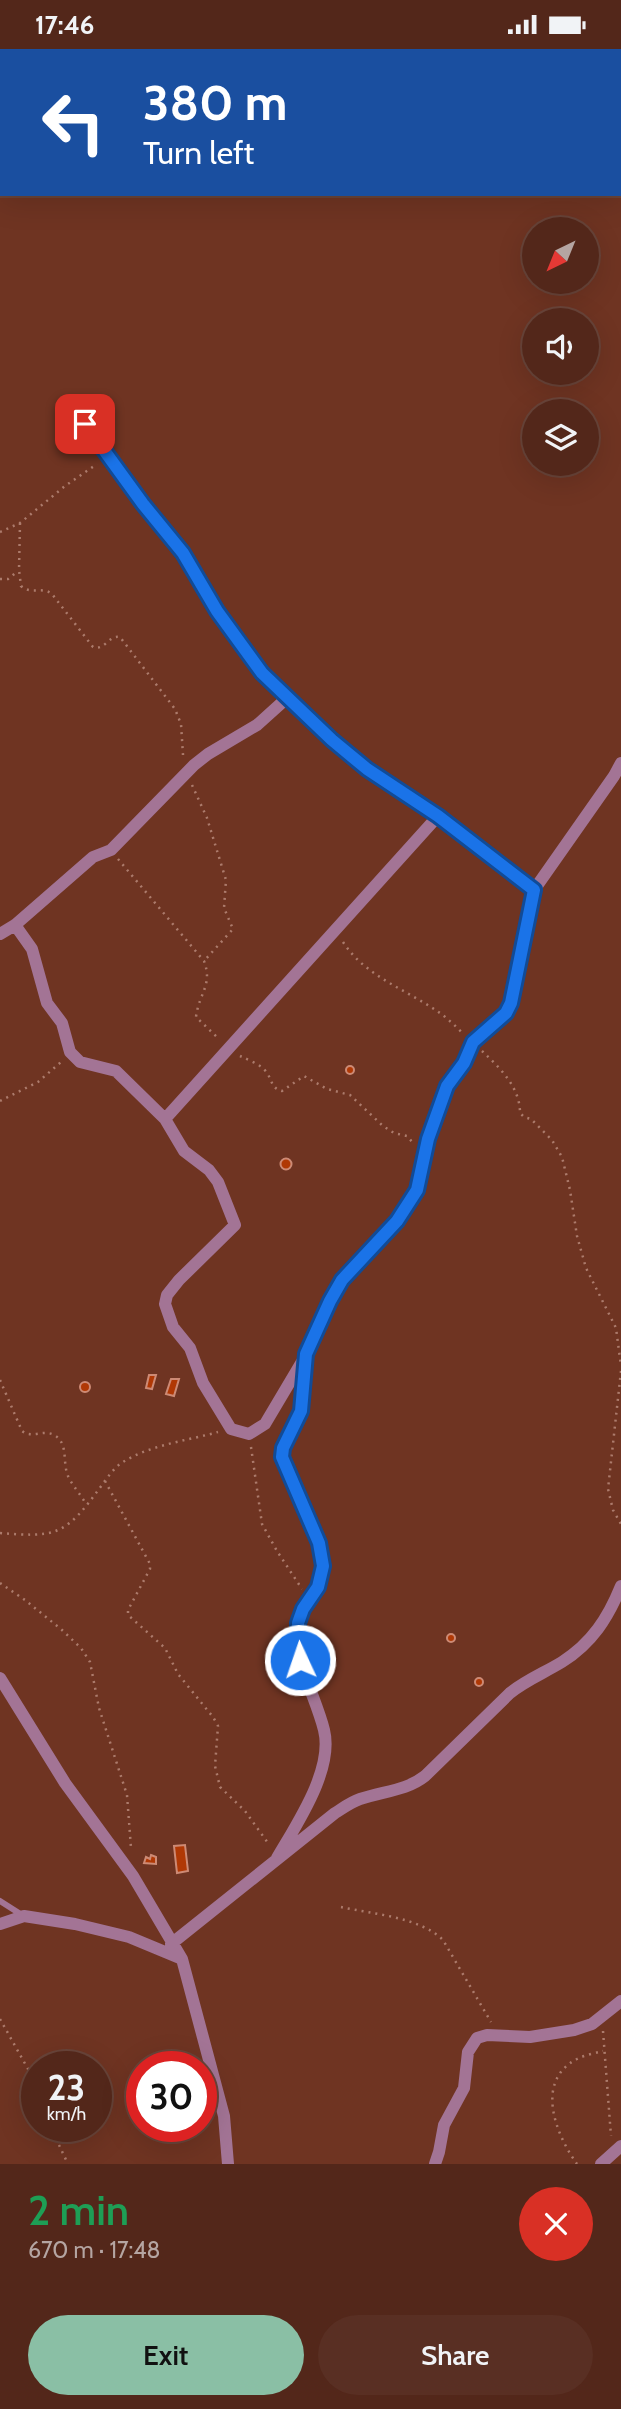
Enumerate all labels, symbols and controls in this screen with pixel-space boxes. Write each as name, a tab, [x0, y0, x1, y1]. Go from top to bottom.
text: 17:46	[35, 9, 94, 41]
text: 380 m	[143, 73, 287, 132]
icon: left	[28, 77, 119, 168]
text: Turn left	[143, 133, 254, 172]
north arrow	[522, 217, 598, 294]
map controls	[522, 217, 599, 476]
button: sound	[522, 308, 599, 385]
pin	[55, 394, 115, 454]
button: layers	[522, 399, 599, 476]
icon: arrive	[66, 405, 104, 443]
position arrow	[263, 1623, 337, 1697]
speed limit sign: 30	[126, 2051, 217, 2142]
text: 23	[48, 2066, 85, 2109]
text: km/h	[47, 2103, 86, 2125]
text: 2 min	[28, 2184, 129, 2236]
button: close	[519, 2187, 593, 2261]
text: 670 m · 17:48	[28, 2236, 161, 2264]
button: Exit	[28, 2315, 304, 2395]
button: Share	[318, 2315, 593, 2395]

